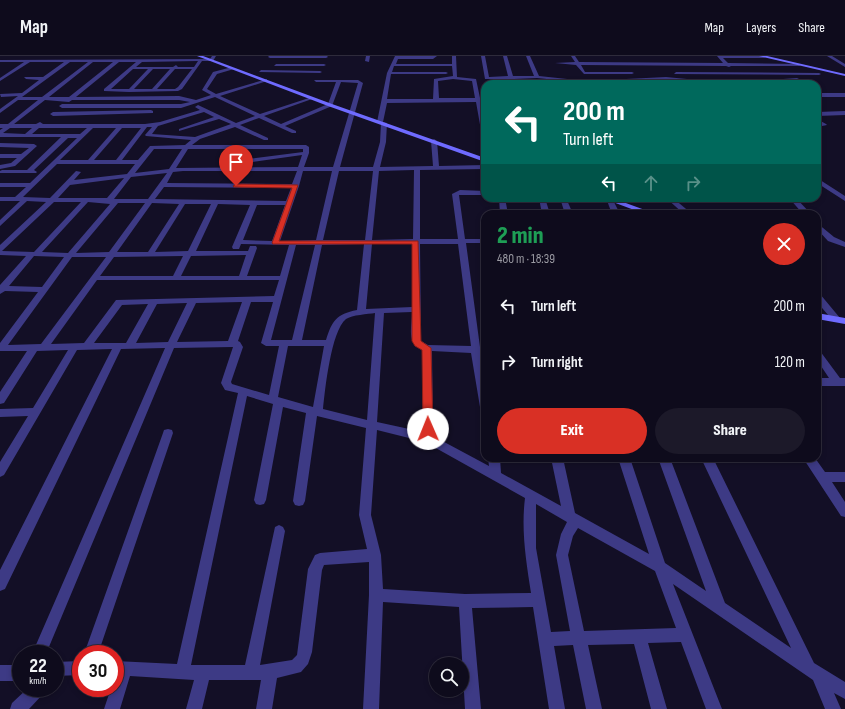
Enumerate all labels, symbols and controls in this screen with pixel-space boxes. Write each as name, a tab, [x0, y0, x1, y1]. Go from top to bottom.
text: Map	[20, 16, 48, 39]
text: Map	[704, 19, 724, 36]
text: Layers	[746, 19, 776, 36]
text: Share	[798, 19, 825, 36]
text: 200 m	[563, 95, 625, 128]
icon: left	[497, 96, 549, 148]
text: Turn left	[563, 129, 614, 150]
pin	[219, 145, 253, 186]
icon: arrive	[225, 151, 247, 173]
icon: left	[598, 172, 620, 194]
icon: ahead	[640, 172, 662, 194]
icon: right	[682, 172, 704, 194]
text: 2 min	[497, 221, 544, 250]
button: close	[763, 223, 805, 265]
text: 480 m · 18:39	[497, 251, 555, 267]
icon: left	[497, 295, 519, 317]
text: Turn left	[531, 297, 576, 316]
text: 200 m	[773, 297, 805, 316]
icon: right	[497, 351, 519, 373]
text: Turn right	[531, 353, 583, 372]
text: 120 m	[775, 353, 805, 372]
position arrow	[407, 408, 449, 450]
button: Exit	[497, 408, 647, 454]
button: Share	[655, 408, 805, 454]
speed limit sign: 30	[72, 645, 124, 697]
text: 22	[29, 654, 47, 678]
map controls	[429, 657, 469, 697]
button: search	[429, 657, 469, 697]
text: km/h	[29, 675, 47, 687]

